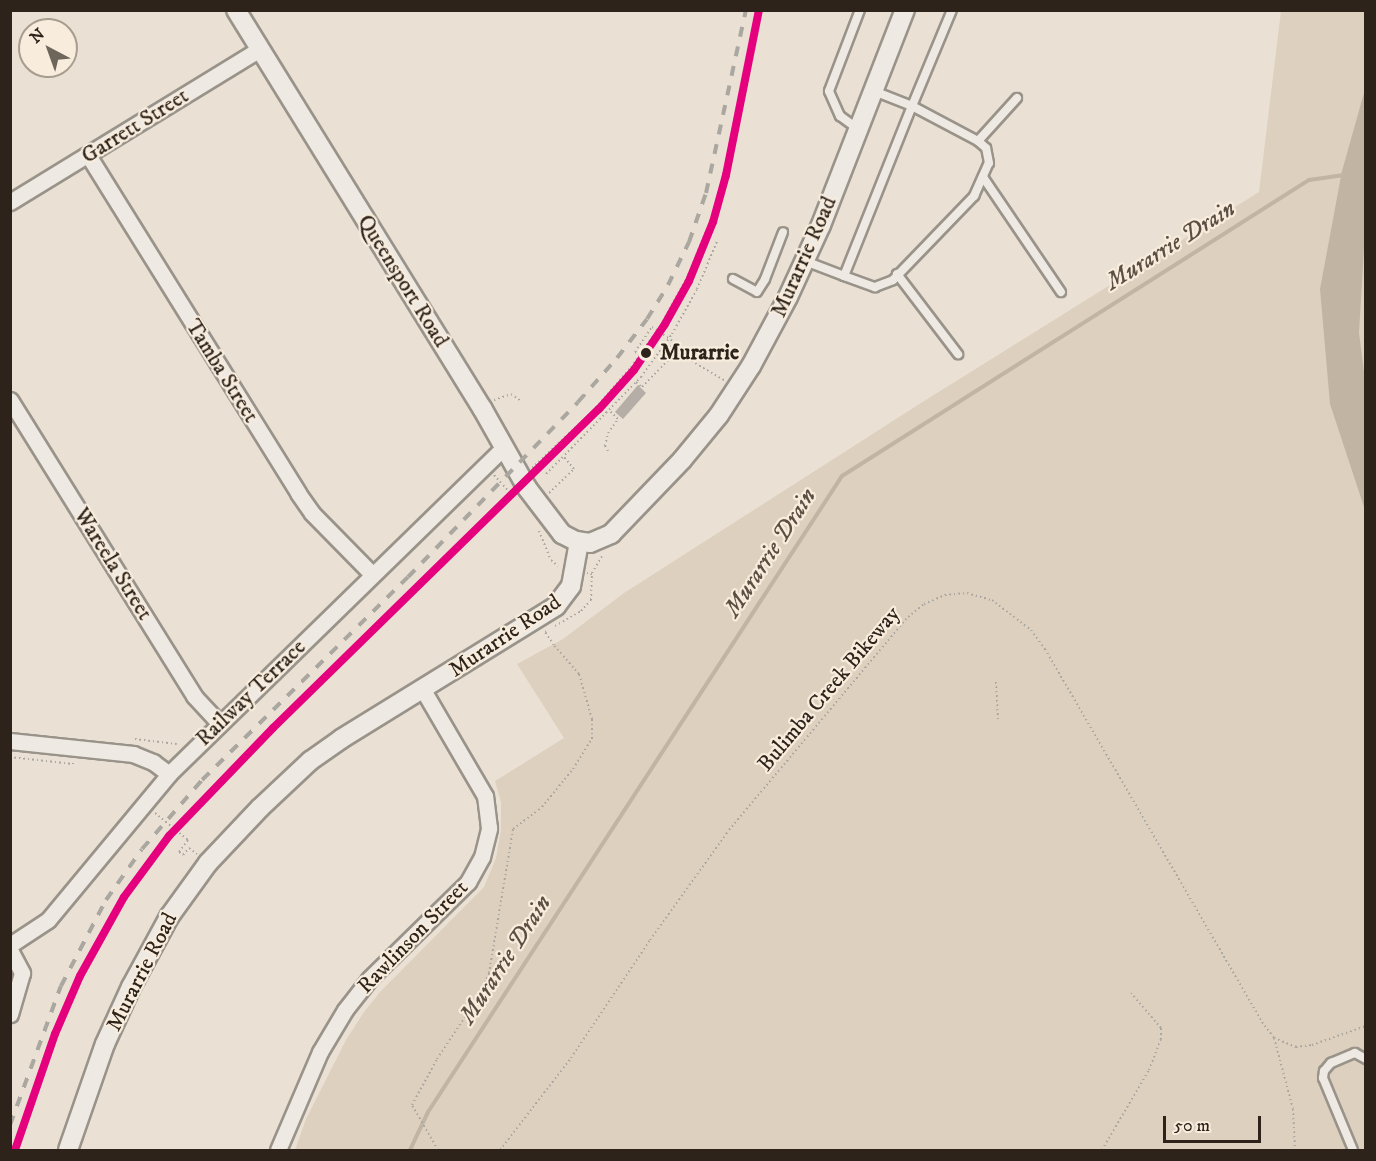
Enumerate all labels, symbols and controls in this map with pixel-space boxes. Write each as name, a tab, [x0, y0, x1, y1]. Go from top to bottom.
north arrow	[18, 18, 78, 78]
text: N	[26, 24, 49, 48]
street label: Garrett Street	[77, 83, 193, 169]
street label: Murarrie Road	[766, 193, 842, 321]
water label: Murarrie Drain	[1101, 195, 1241, 297]
street label: Queensport Road	[352, 210, 454, 352]
street label: Tamba Street	[180, 314, 264, 428]
place label: Murarrie	[660, 340, 739, 366]
marker: Murarrie	[637, 344, 655, 362]
water label: Murarrie Drain	[719, 483, 823, 623]
street label: Wareela Street	[68, 503, 158, 625]
street label: Murarrie Road	[444, 589, 566, 683]
street label: Bulimba Creek Bikeway	[752, 601, 906, 777]
street label: Railway Terrace	[191, 634, 311, 752]
street label: Rawlinson Street	[352, 875, 474, 999]
water label: Murarrie Drain	[454, 890, 558, 1030]
street label: Murarrie Road	[101, 908, 183, 1036]
scale bar	[1166, 1104, 1264, 1142]
text: 50 m	[1174, 1115, 1210, 1137]

